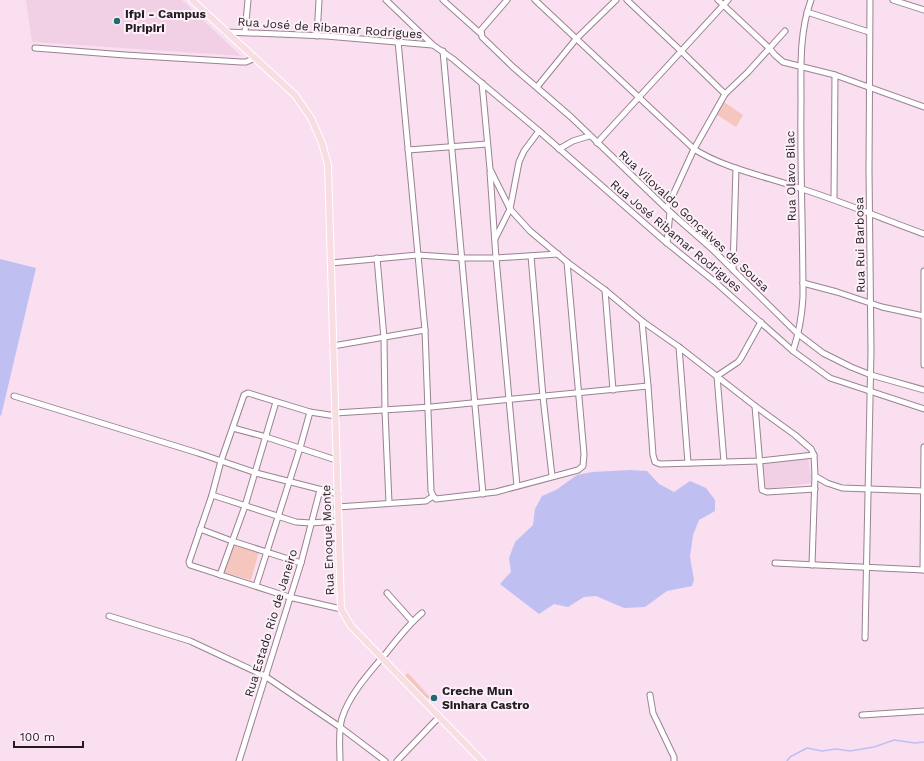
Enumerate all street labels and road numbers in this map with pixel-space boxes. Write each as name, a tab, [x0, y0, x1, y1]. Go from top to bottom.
street label: Rua José de Ribamar Rodrigues	[237, 15, 423, 41]
street label: Rua Olavo Bilac	[783, 130, 799, 222]
street label: Rua Vilovaldo Gonçalves de Sousa	[616, 148, 772, 295]
street label: Rua José Ribamar Rodrigues	[608, 177, 744, 295]
street label: Rua Rui Barbosa	[852, 197, 868, 293]
street label: Rua Enoque Monte	[319, 484, 337, 596]
street label: Rua Estado Rio de Janeiro	[242, 547, 300, 699]

